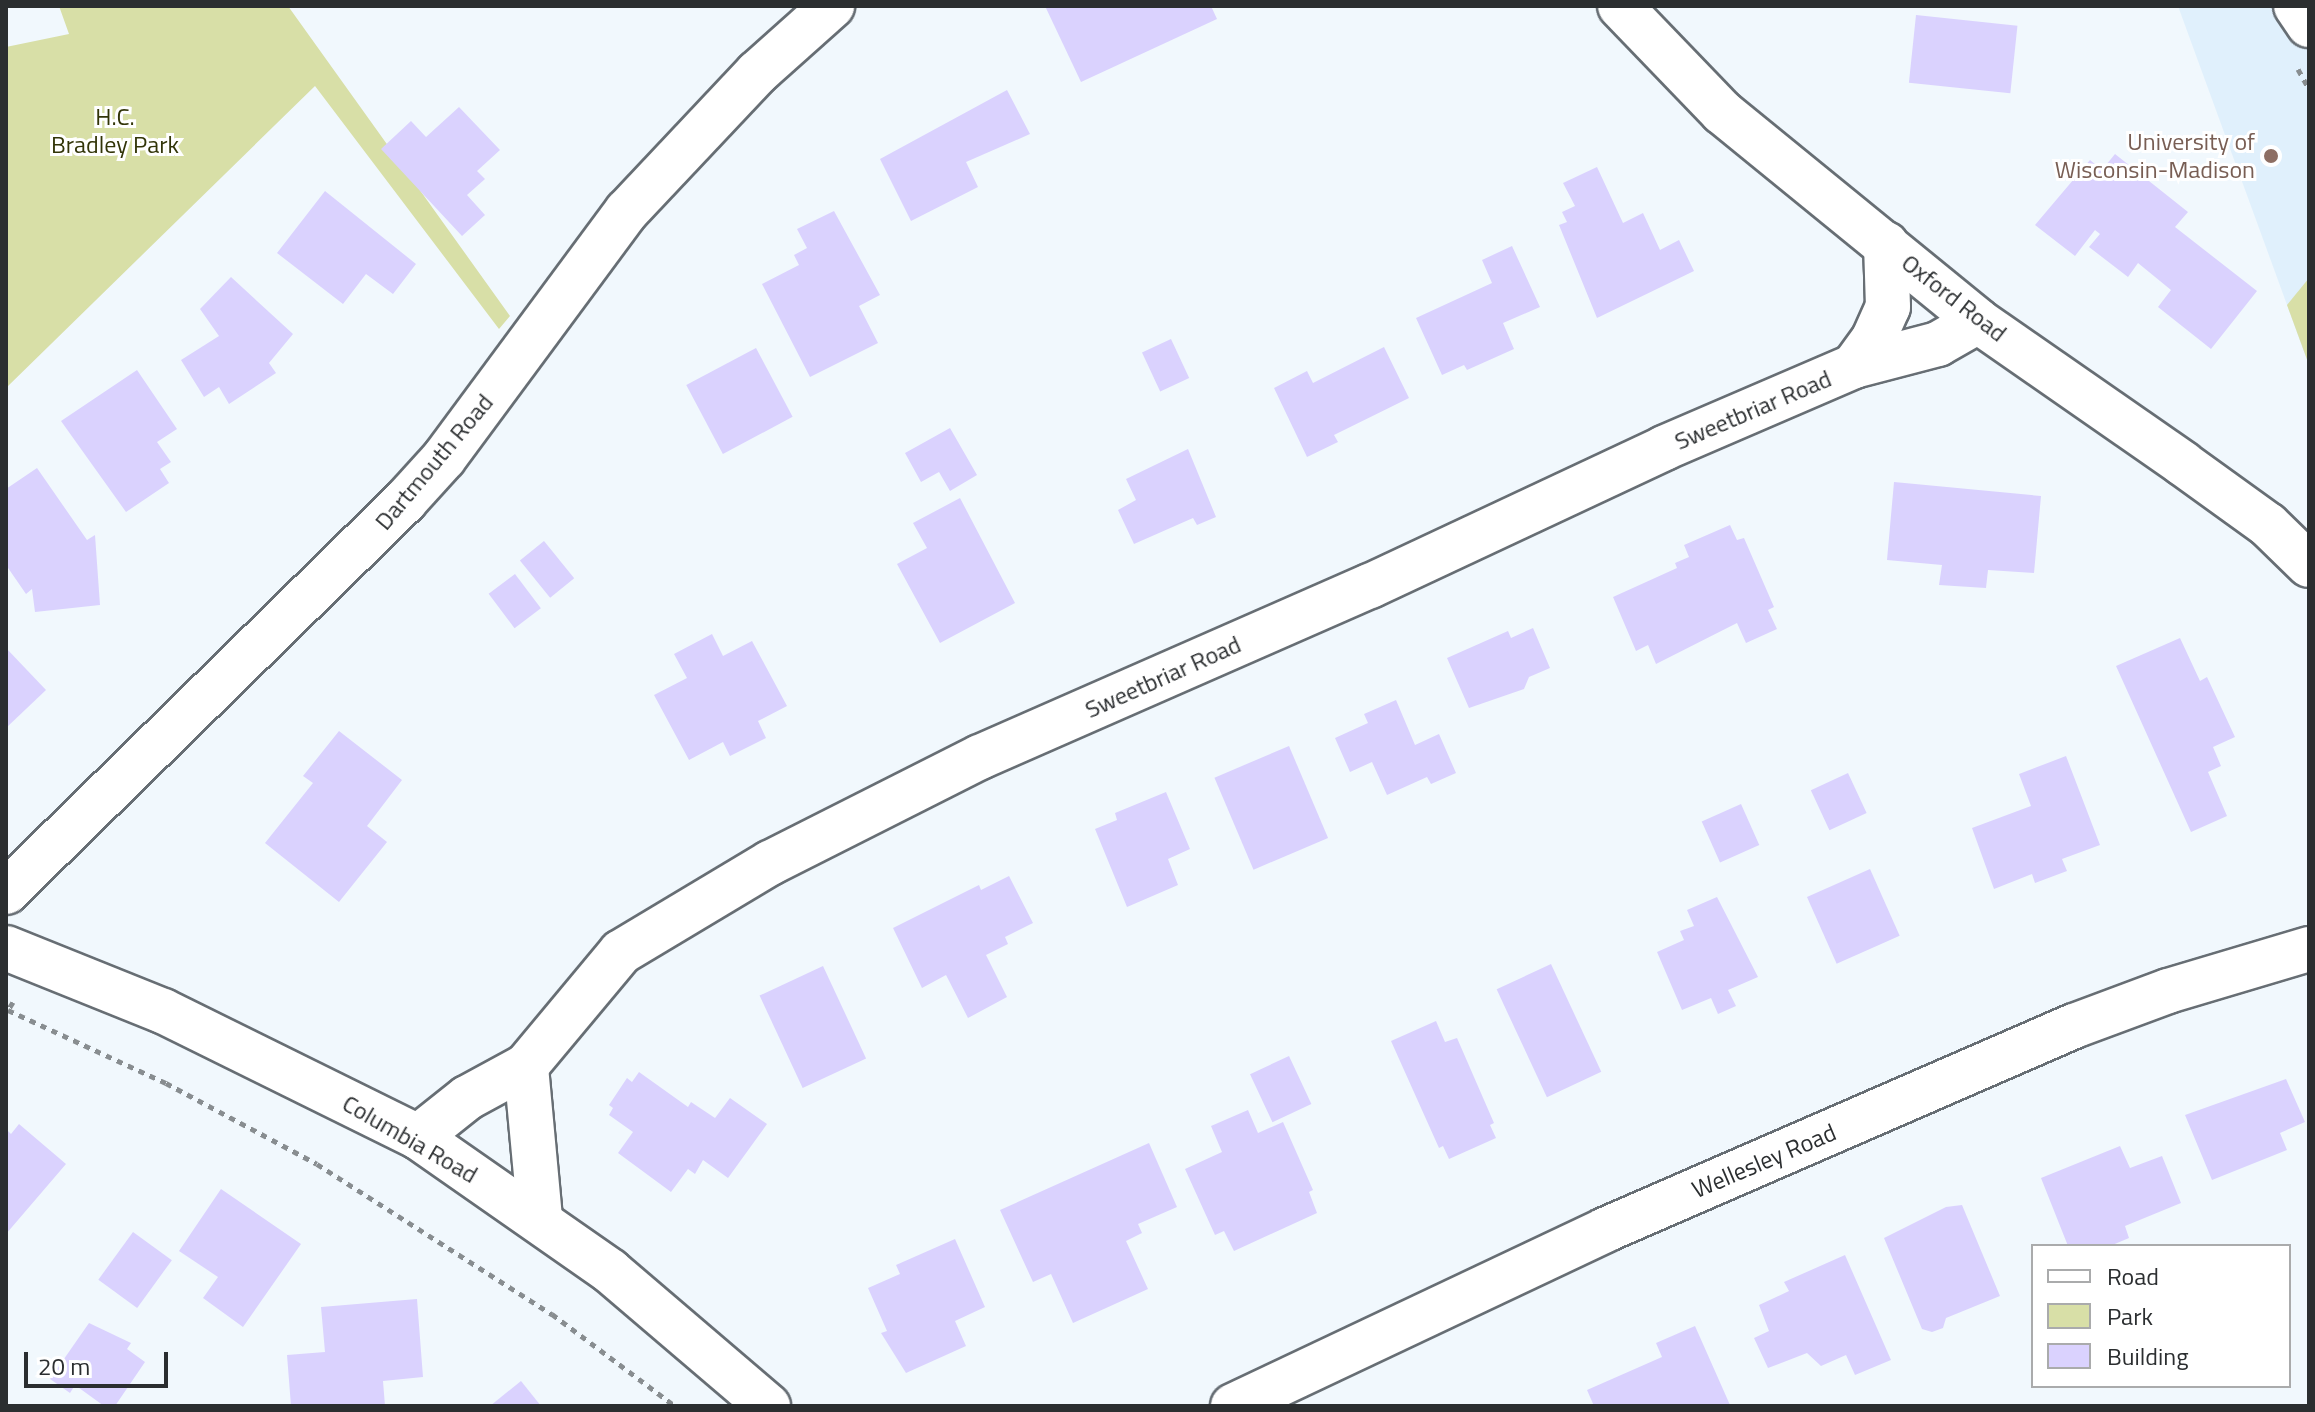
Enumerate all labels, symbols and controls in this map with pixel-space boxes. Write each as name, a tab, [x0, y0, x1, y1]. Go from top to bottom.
park label: H.C. Bradley Park	[51, 103, 179, 159]
place label: University of Wisconsin-Madison	[2055, 128, 2255, 184]
marker: University of Wisconsin-Madison	[2262, 147, 2280, 165]
street label: Oxford Road	[1896, 248, 2012, 348]
street label: Sweetbriar Road	[1670, 364, 1836, 456]
street label: Dartmouth Road	[369, 388, 499, 536]
street label: Sweetbriar Road	[1081, 630, 1245, 724]
street label: Columbia Road	[337, 1089, 483, 1189]
street label: Wellesley Road	[1688, 1118, 1840, 1204]
legend	[2031, 1244, 2291, 1388]
text: Road	[2107, 1258, 2159, 1294]
text: Park	[2107, 1298, 2153, 1334]
scale bar	[28, 1336, 172, 1386]
text: Building	[2107, 1338, 2189, 1374]
text: 20 m	[38, 1348, 90, 1384]

